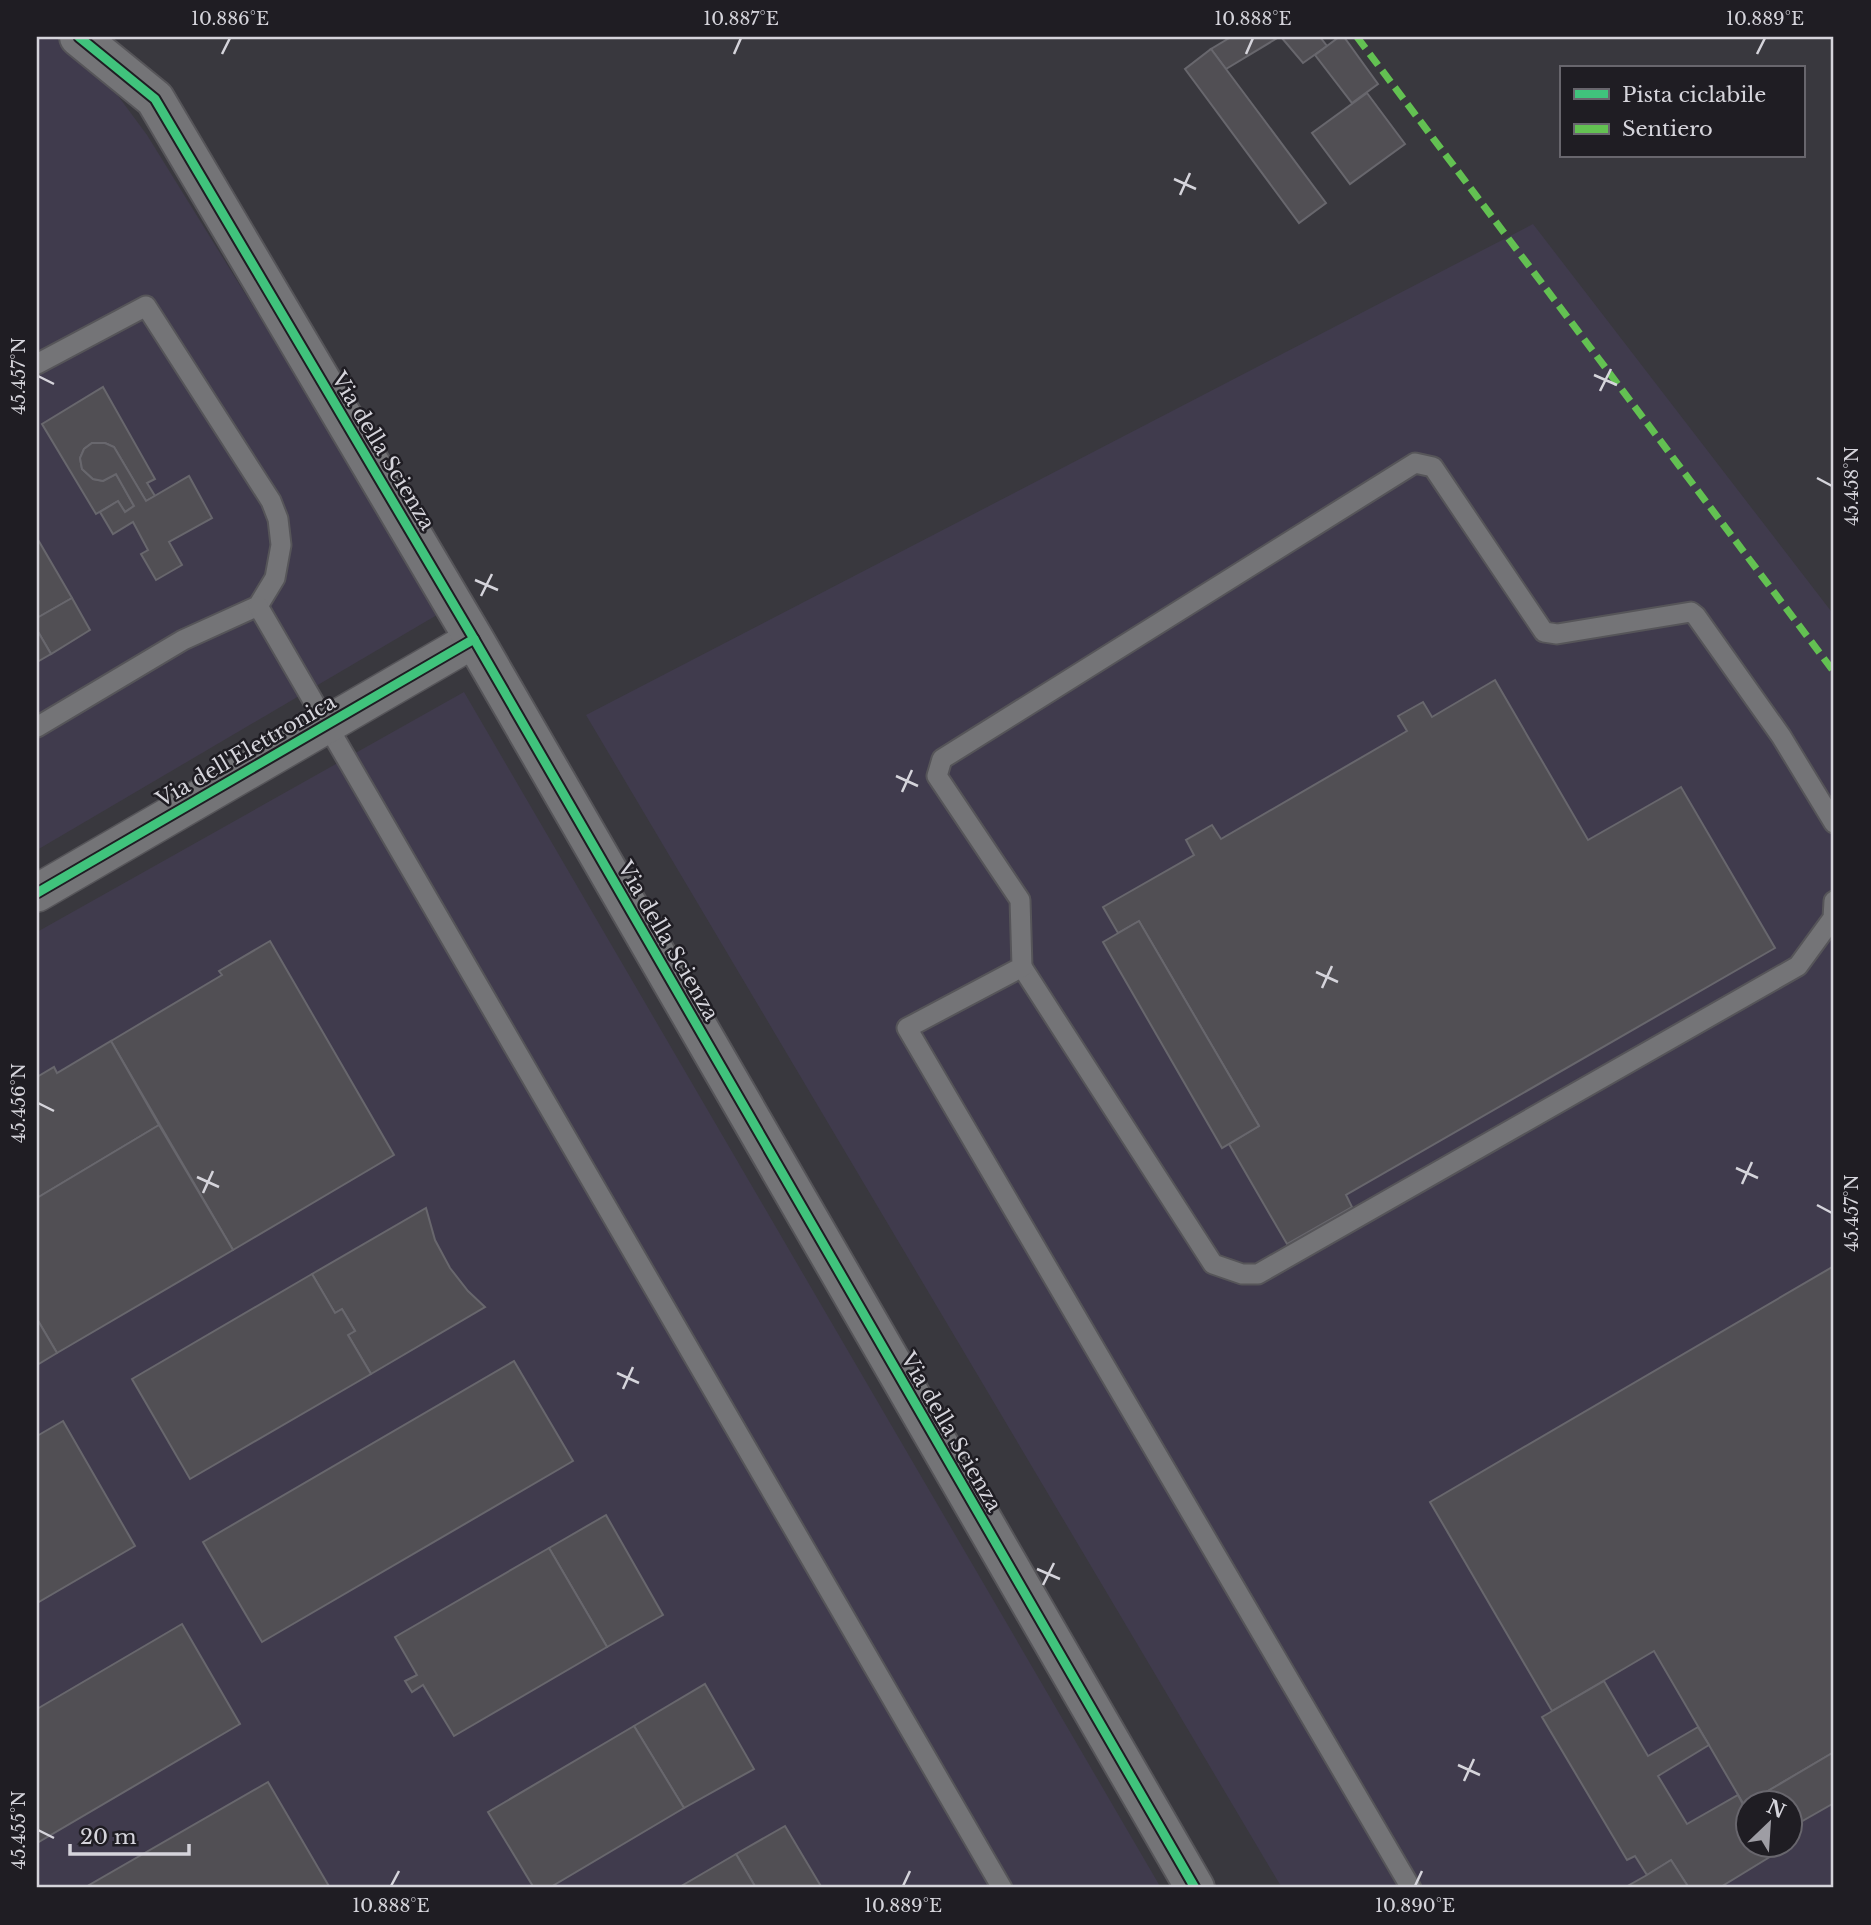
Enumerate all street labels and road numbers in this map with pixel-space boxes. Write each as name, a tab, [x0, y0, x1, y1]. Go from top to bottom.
street label: Via della Scienza	[325, 366, 441, 535]
street label: Via dell'Elettronica	[151, 689, 341, 814]
street label: Via della Scienza	[611, 856, 724, 1026]
street label: Via della Scienza	[894, 1347, 1007, 1517]

